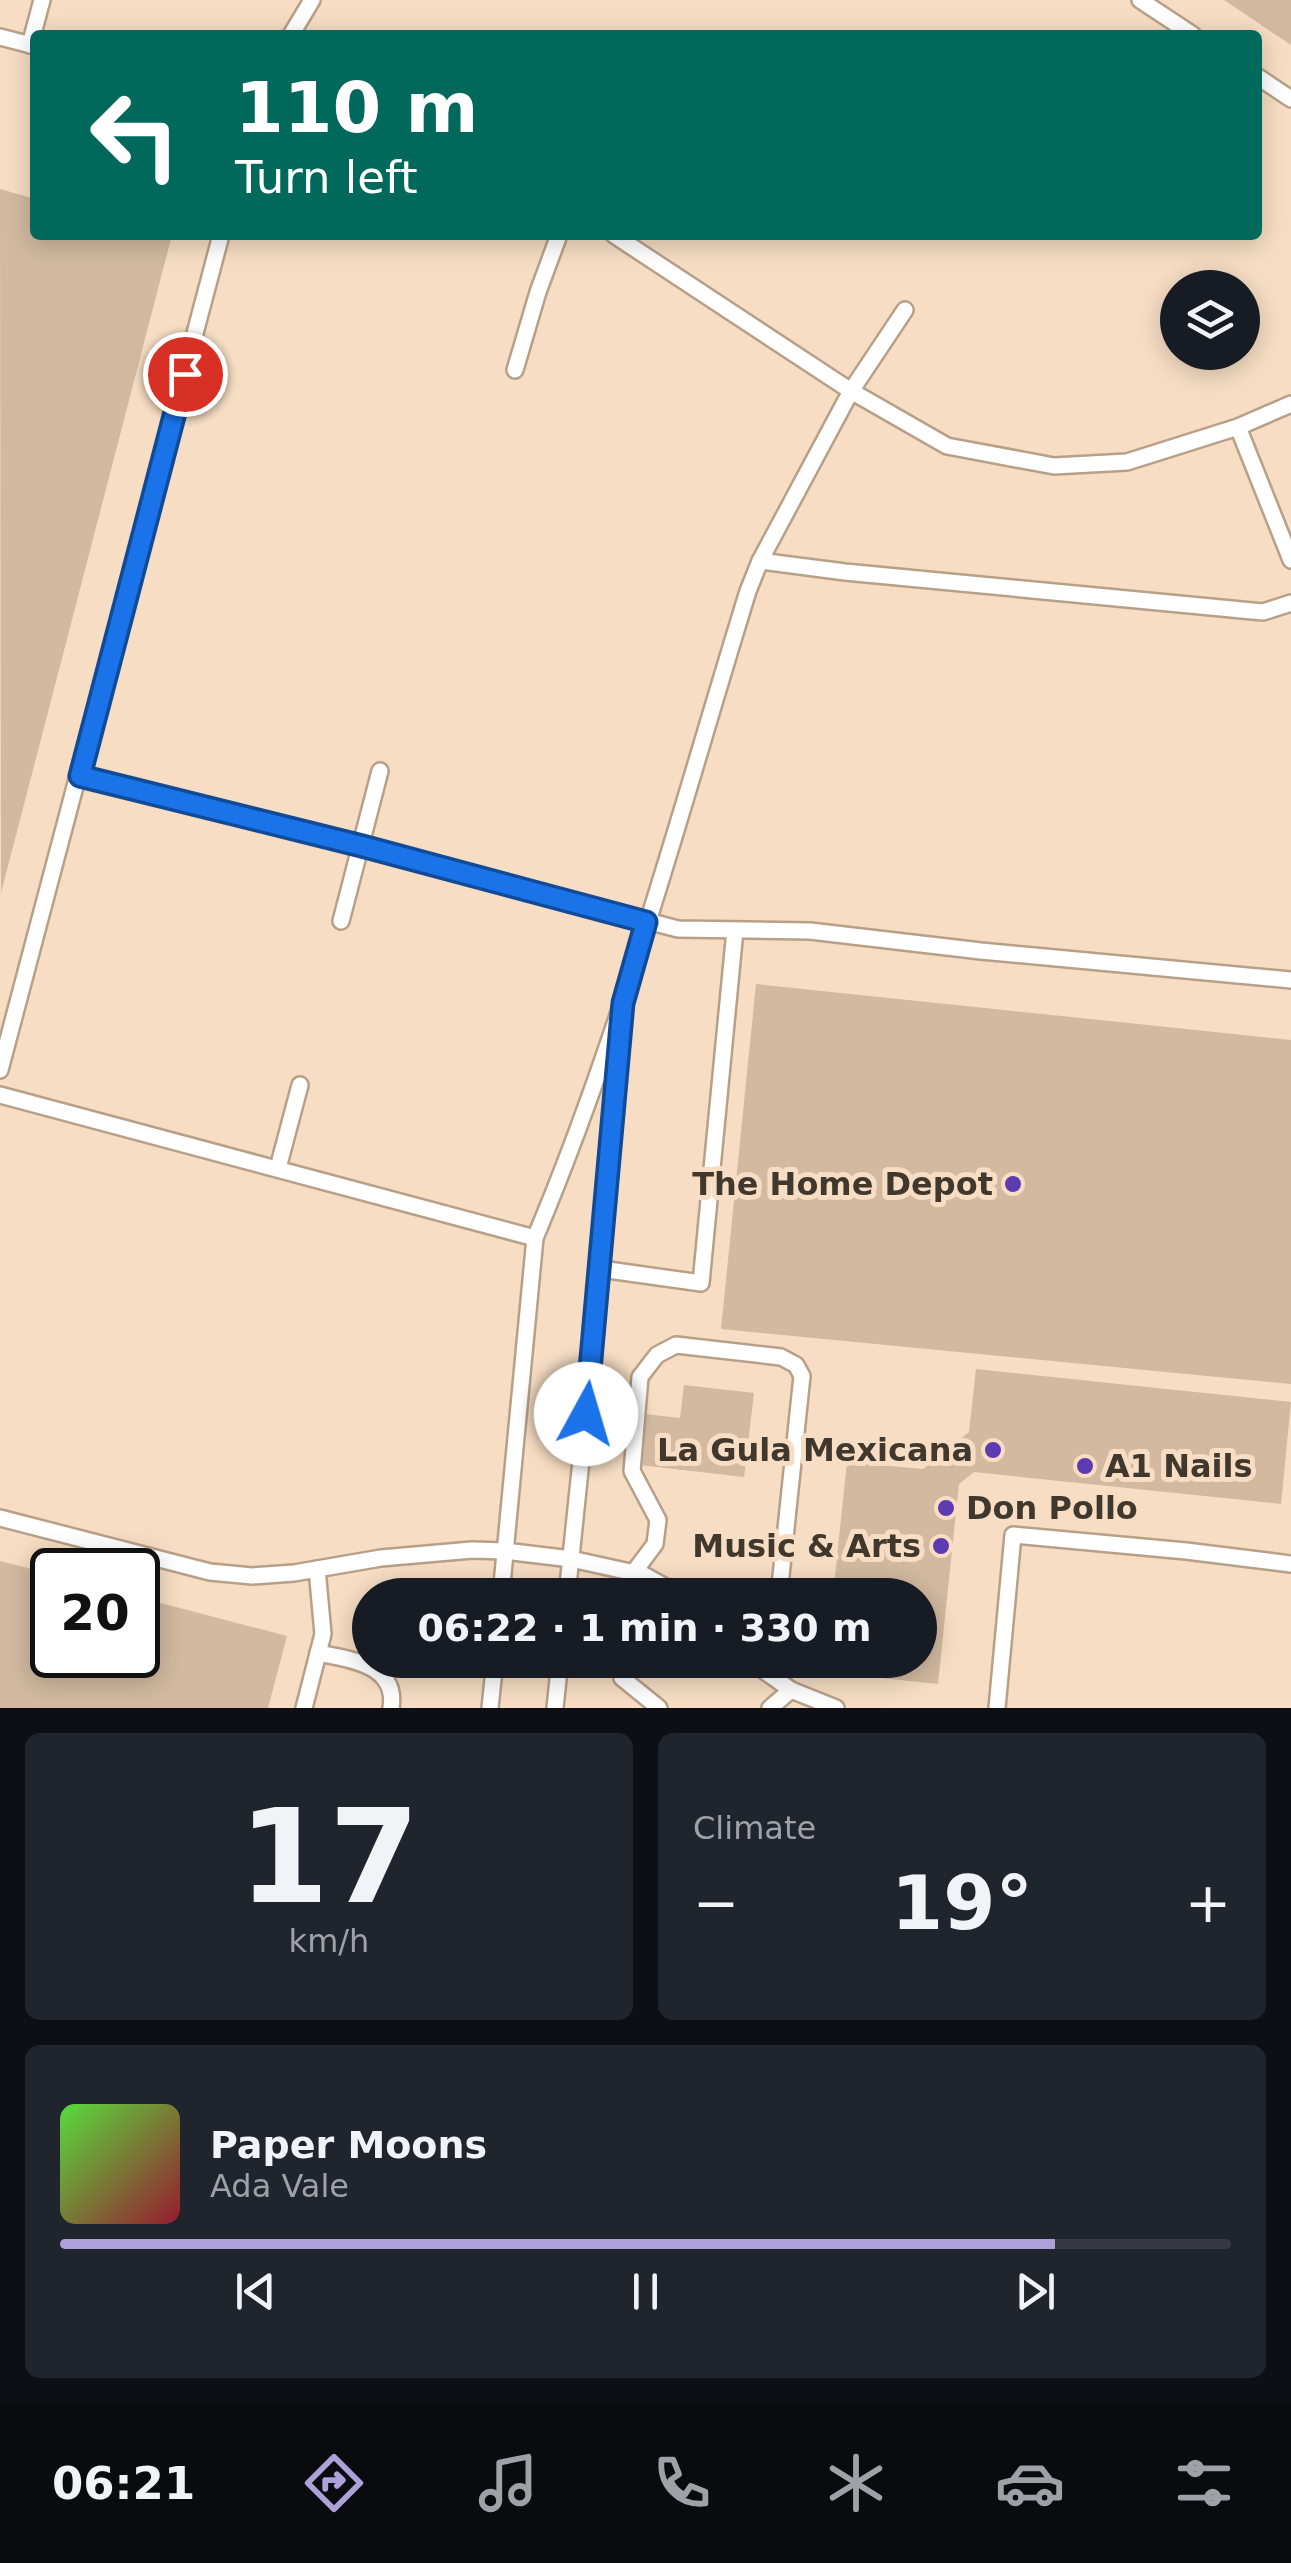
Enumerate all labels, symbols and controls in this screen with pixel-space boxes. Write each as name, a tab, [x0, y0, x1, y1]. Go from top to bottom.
text: 110 m	[235, 67, 478, 149]
icon: left	[70, 70, 200, 200]
text: Turn left	[235, 151, 418, 204]
map controls	[1160, 270, 1260, 370]
button: layers	[1160, 270, 1260, 370]
pin	[143, 332, 228, 417]
icon: arrive	[158, 347, 213, 402]
place label: The Home Depot	[692, 1165, 993, 1203]
marker: The Home Depot	[1002, 1173, 1024, 1195]
position arrow	[534, 1362, 638, 1466]
place label: La Gula Mexicana	[657, 1431, 973, 1469]
marker: La Gula Mexicana	[982, 1439, 1004, 1461]
place label: A1 Nails	[1105, 1447, 1253, 1485]
marker: A1 Nails	[1074, 1455, 1096, 1477]
place label: Don Pollo	[966, 1489, 1138, 1527]
marker: Don Pollo	[935, 1497, 957, 1519]
place label: Music & Arts	[692, 1527, 921, 1565]
marker: Music & Arts	[930, 1535, 952, 1557]
speed limit sign: 20	[30, 1548, 160, 1678]
text: 06:22 · 1 min · 330 m	[417, 1606, 872, 1650]
text: 17	[239, 1781, 419, 1933]
text: Climate	[693, 1809, 816, 1847]
text: 19°	[891, 1859, 1033, 1947]
text: −	[693, 1871, 739, 1935]
text: +	[1185, 1871, 1231, 1935]
text: km/h	[289, 1922, 369, 1960]
text: Paper Moons	[210, 2123, 487, 2167]
text: Ada Vale	[210, 2167, 349, 2205]
icon: previous	[228, 2264, 283, 2319]
icon: pause	[618, 2264, 673, 2319]
icon: next	[1008, 2264, 1063, 2319]
icon: directions	[299, 2448, 369, 2518]
icon: music	[473, 2448, 543, 2518]
icon: phone	[647, 2448, 717, 2518]
icon: climate	[821, 2448, 891, 2518]
icon: car	[995, 2448, 1065, 2518]
icon: filters	[1169, 2448, 1239, 2518]
text: 06:21	[52, 2457, 195, 2510]

